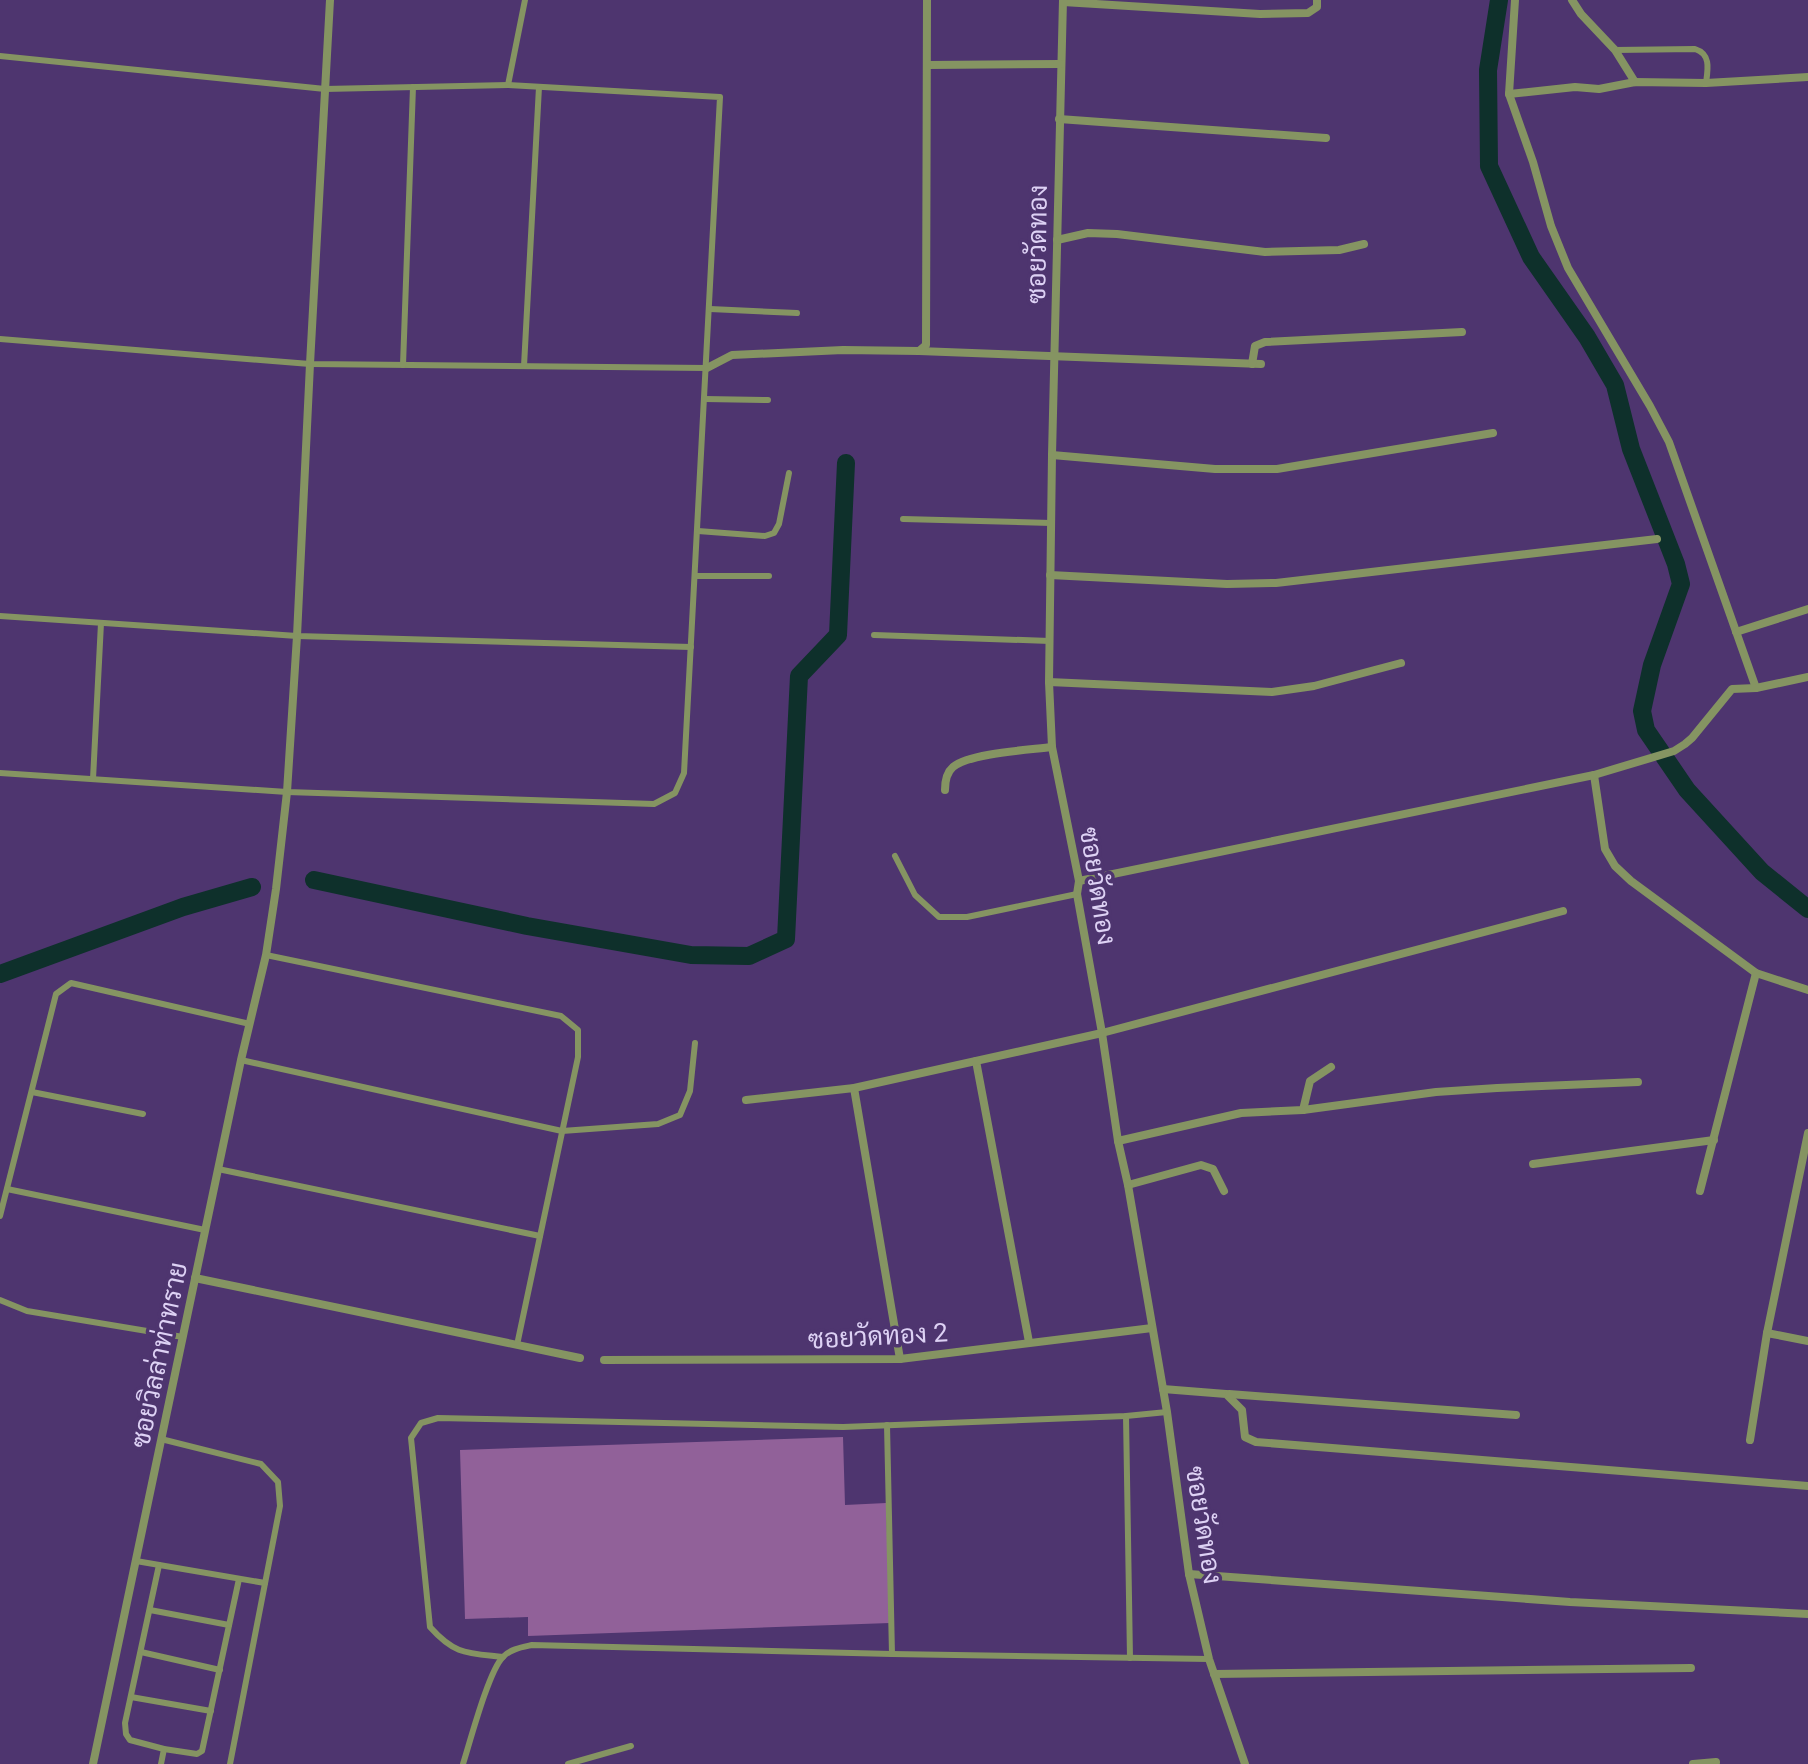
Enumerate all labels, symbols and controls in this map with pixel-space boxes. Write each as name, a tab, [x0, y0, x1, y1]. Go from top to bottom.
street label: ซอยวัดทอง	[1020, 184, 1053, 304]
street label: ซอยวัดทอง	[1074, 825, 1123, 947]
street label: ซอยวิลล่าท่าทราย	[125, 1259, 193, 1451]
street label: ซอยวัดทอง 2	[807, 1316, 949, 1355]
street label: ซอยวัดทอง	[1180, 1464, 1229, 1586]

